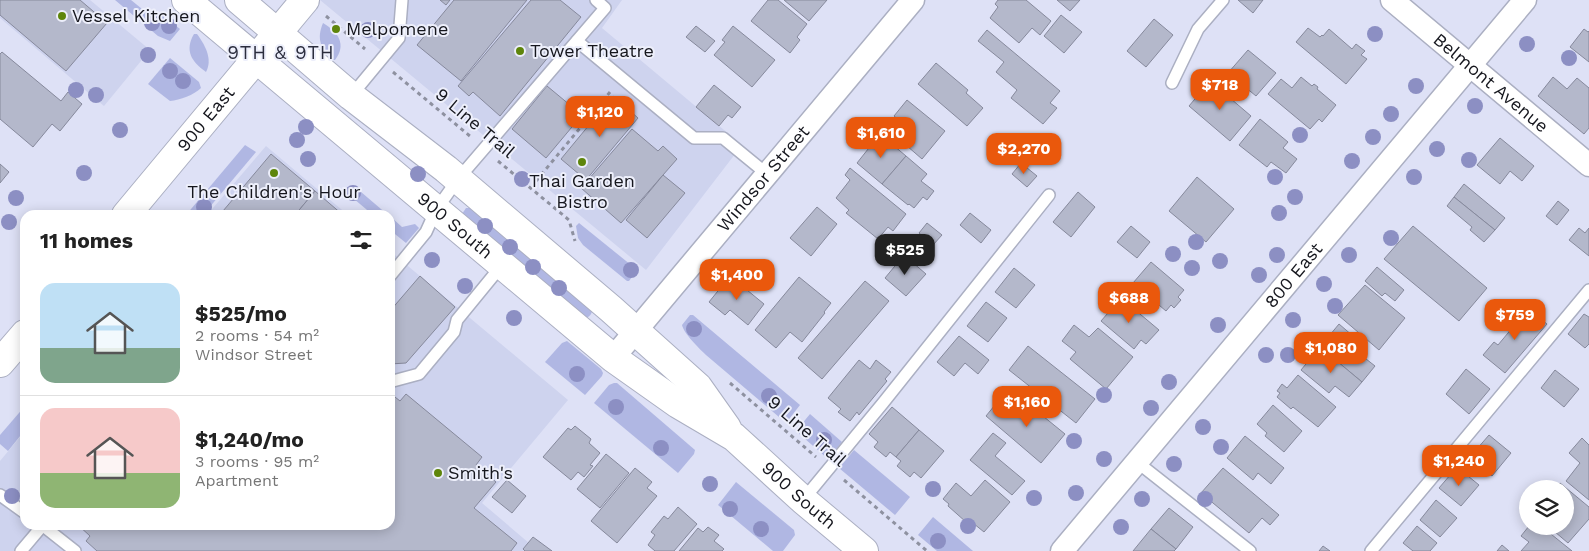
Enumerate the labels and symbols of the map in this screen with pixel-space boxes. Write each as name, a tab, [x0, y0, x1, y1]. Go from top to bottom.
place label: Vessel Kitchen	[72, 5, 200, 26]
marker: Vessel Kitchen	[56, 10, 68, 22]
place label: Melpomene	[346, 18, 448, 39]
marker: Melpomene	[330, 23, 342, 35]
street label: Belmont Avenue	[1430, 28, 1553, 137]
place label: Tower Theatre	[530, 40, 654, 61]
district label: 9TH & 9TH	[227, 41, 335, 64]
marker: Tower Theatre	[514, 45, 526, 57]
pin: $718	[1190, 68, 1250, 111]
street label: 900 East	[172, 81, 239, 155]
street label: 9 Line Trail	[431, 83, 520, 162]
pin: $1,120	[559, 96, 641, 138]
pin: $1,610	[840, 116, 922, 159]
street label: Windsor Street	[712, 121, 814, 236]
pin: $2,270	[983, 132, 1065, 175]
marker: Thai Garden Bistro	[576, 156, 588, 168]
marker: The Children's Hour	[268, 167, 280, 179]
place label: Thai Garden Bistro	[529, 170, 635, 212]
place label: The Children's Hour	[187, 181, 361, 202]
street label: 900 South	[413, 188, 497, 263]
pin: $525	[875, 234, 935, 276]
street label: 800 East	[1260, 238, 1327, 312]
pin: $1,400	[696, 258, 778, 301]
pin: $688	[1099, 282, 1159, 324]
pin: $759	[1485, 298, 1545, 341]
pin: $1,080	[1290, 332, 1372, 374]
pin: $1,160	[986, 386, 1068, 428]
street label: 9 Line Trail	[764, 391, 851, 471]
pin: $1,240	[1418, 444, 1500, 487]
street label: 900 South	[758, 457, 840, 533]
place label: Smith's	[448, 462, 513, 483]
marker: Smith's	[432, 467, 444, 479]

